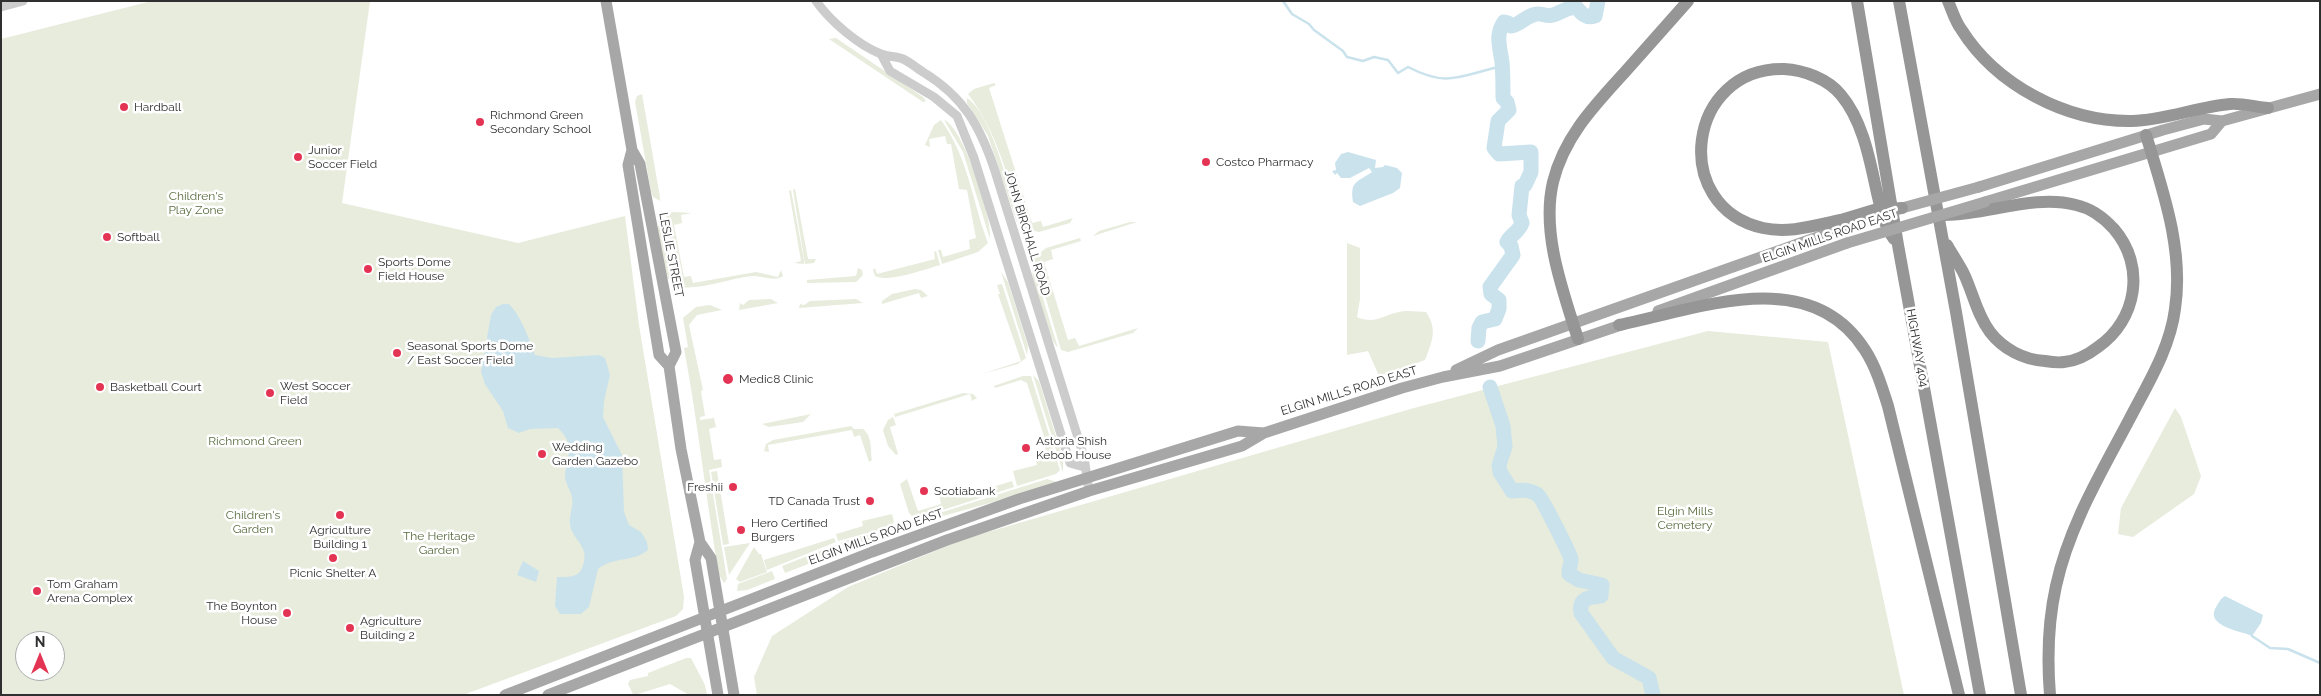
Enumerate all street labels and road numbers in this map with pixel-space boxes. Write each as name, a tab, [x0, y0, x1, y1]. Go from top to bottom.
street label: JOHN BIRCHALL ROAD	[1001, 169, 1053, 297]
street label: ELGIN MILLS ROAD EAST	[1761, 206, 1899, 266]
street label: LESLIE STREET	[656, 211, 686, 299]
street label: HIGHWAY 404	[1903, 308, 1931, 388]
street label: ELGIN MILLS ROAD EAST	[1279, 363, 1419, 419]
street label: ELGIN MILLS ROAD EAST	[807, 506, 945, 568]

